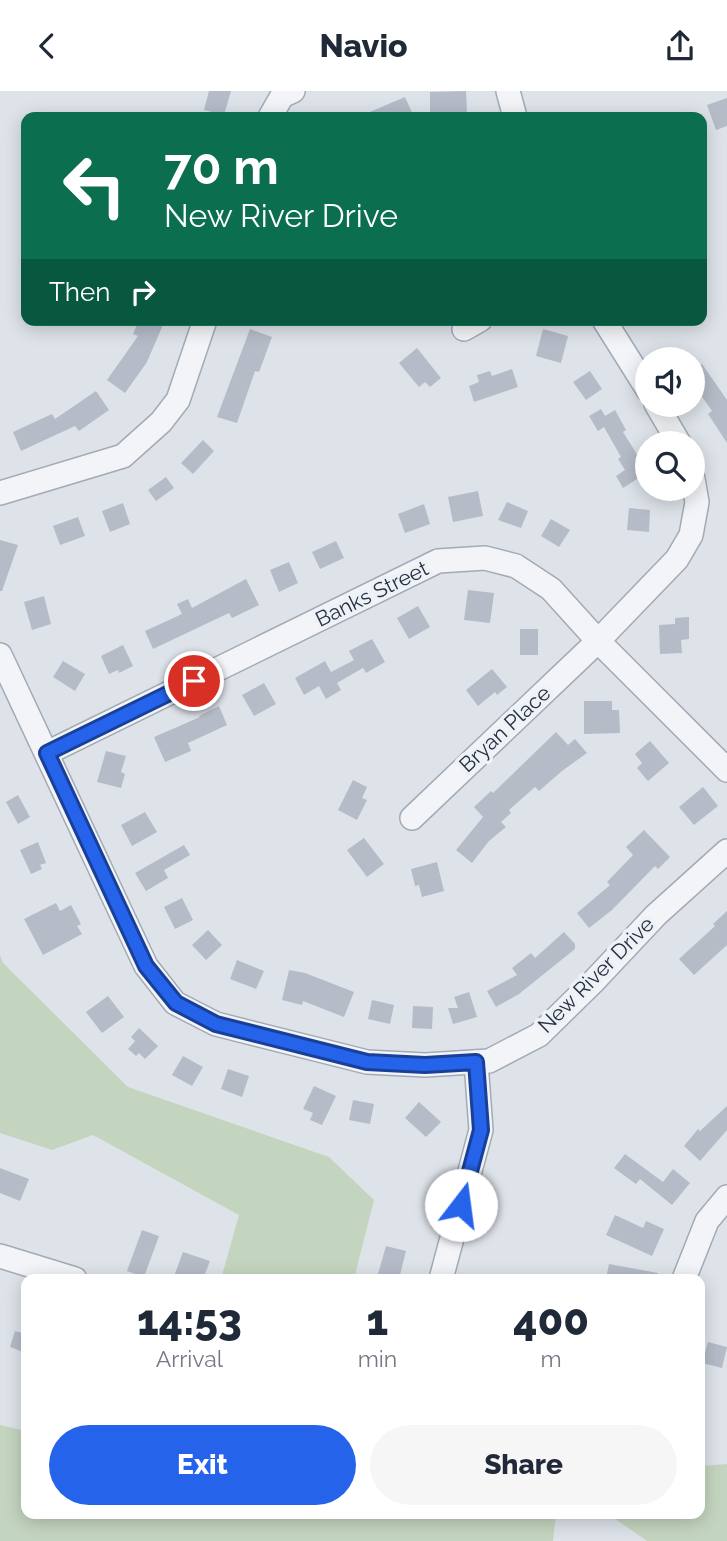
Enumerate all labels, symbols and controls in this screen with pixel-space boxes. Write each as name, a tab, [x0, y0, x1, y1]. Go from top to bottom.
icon: back	[28, 27, 66, 65]
text: Navio	[319, 27, 408, 64]
icon: share	[661, 27, 699, 65]
text: 70 m	[164, 138, 279, 195]
icon: left	[49, 140, 140, 231]
text: New River Drive	[164, 197, 398, 234]
icon: right	[124, 273, 162, 311]
text: Then	[49, 277, 110, 307]
map controls	[635, 347, 705, 501]
button: sound	[635, 347, 705, 417]
button: search	[635, 431, 705, 501]
street label: Banks Street	[311, 555, 432, 632]
pin	[164, 651, 224, 711]
icon: arrive	[175, 662, 213, 700]
street label: Bryan Place	[454, 680, 555, 777]
street label: New River Drive	[533, 912, 659, 1038]
position arrow	[424, 1168, 498, 1242]
text: 14:53	[137, 1296, 242, 1345]
text: 1	[367, 1296, 388, 1345]
text: 400	[513, 1296, 589, 1345]
text: Arrival	[156, 1345, 223, 1372]
text: min	[358, 1345, 397, 1372]
text: m	[541, 1345, 562, 1372]
button: Exit	[49, 1425, 356, 1505]
button: Share	[370, 1425, 677, 1505]

